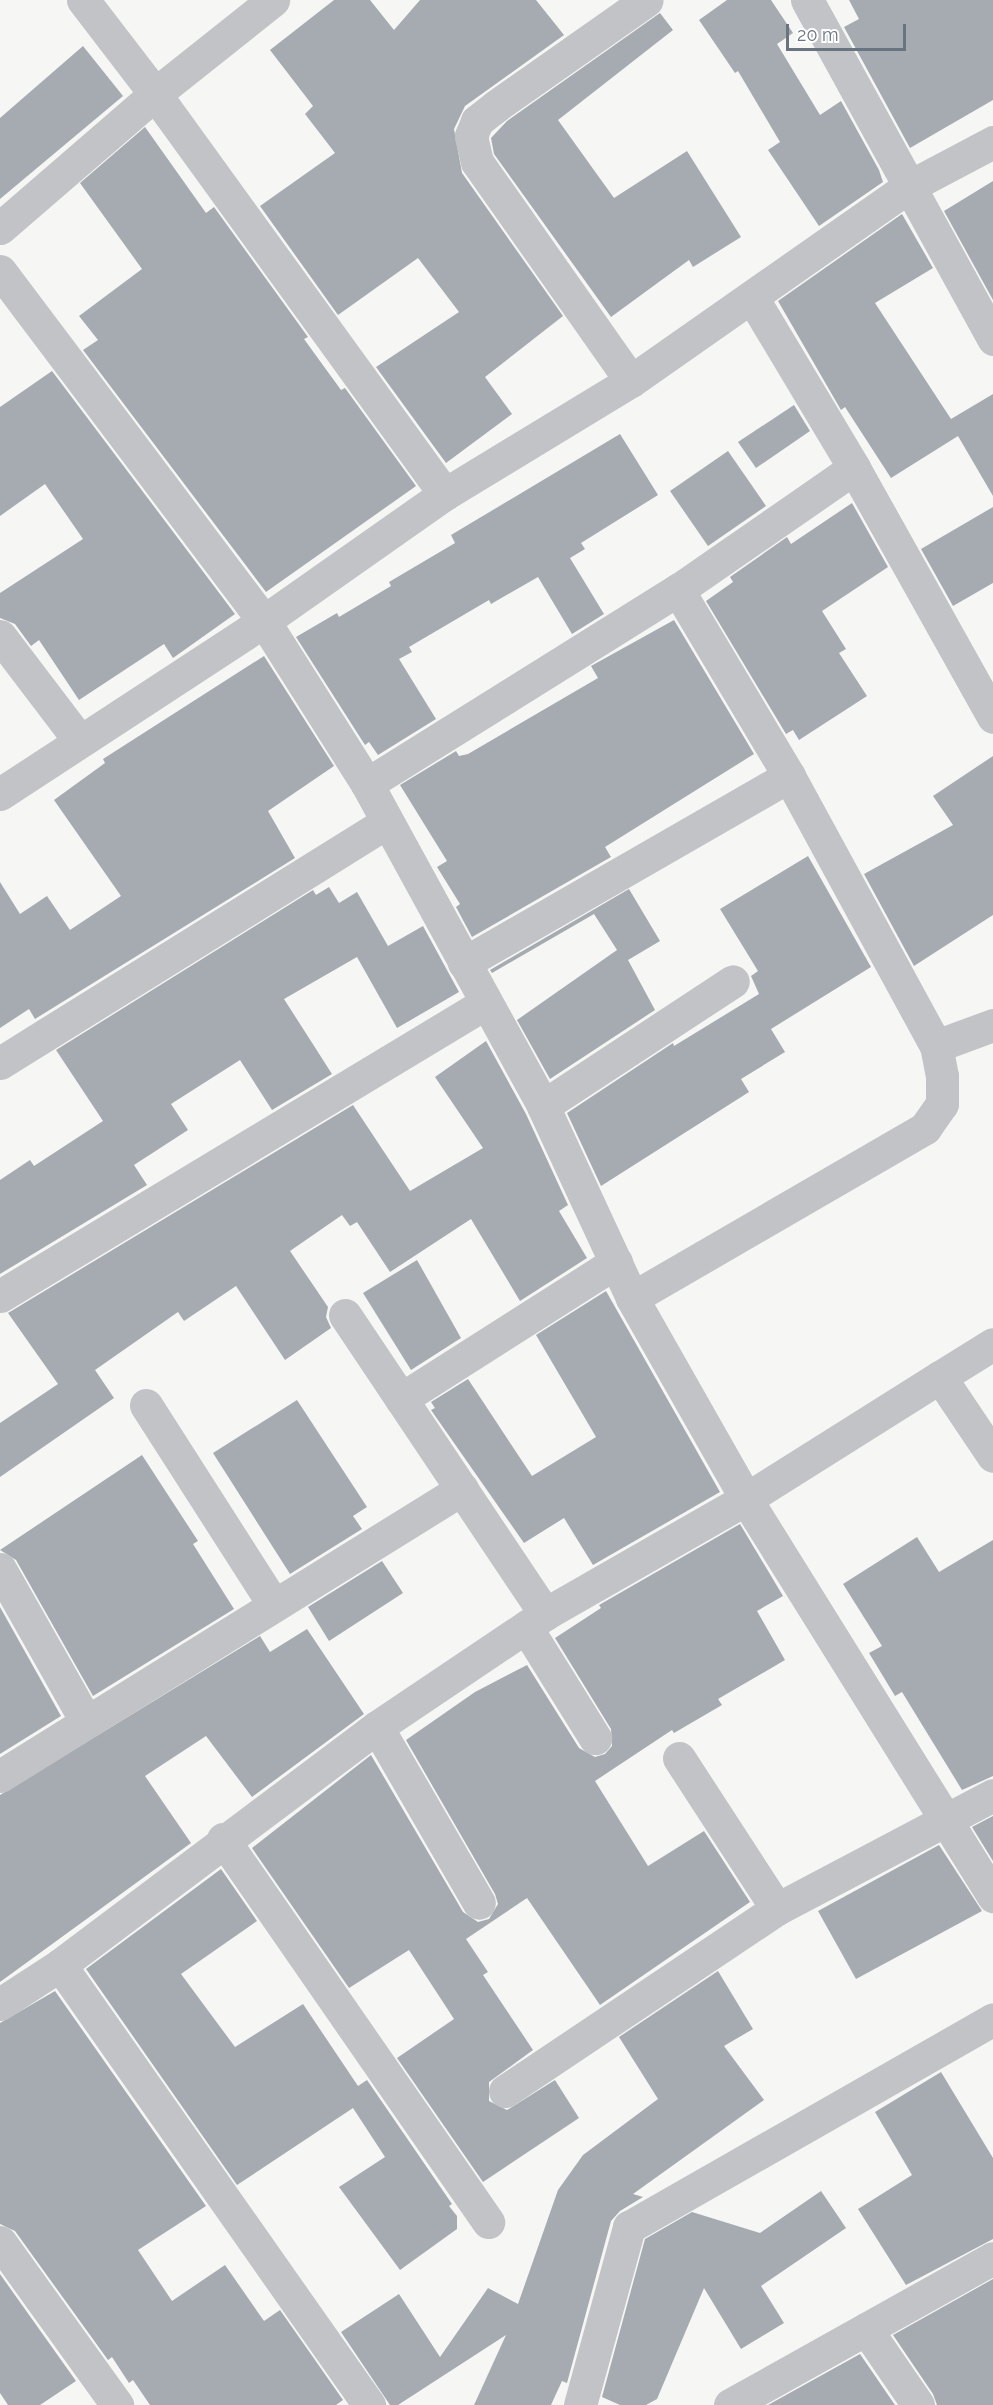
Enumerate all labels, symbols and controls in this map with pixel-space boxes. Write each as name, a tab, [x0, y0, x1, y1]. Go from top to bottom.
scale bar	[789, 12, 909, 50]
text: 20 m	[797, 24, 839, 45]

